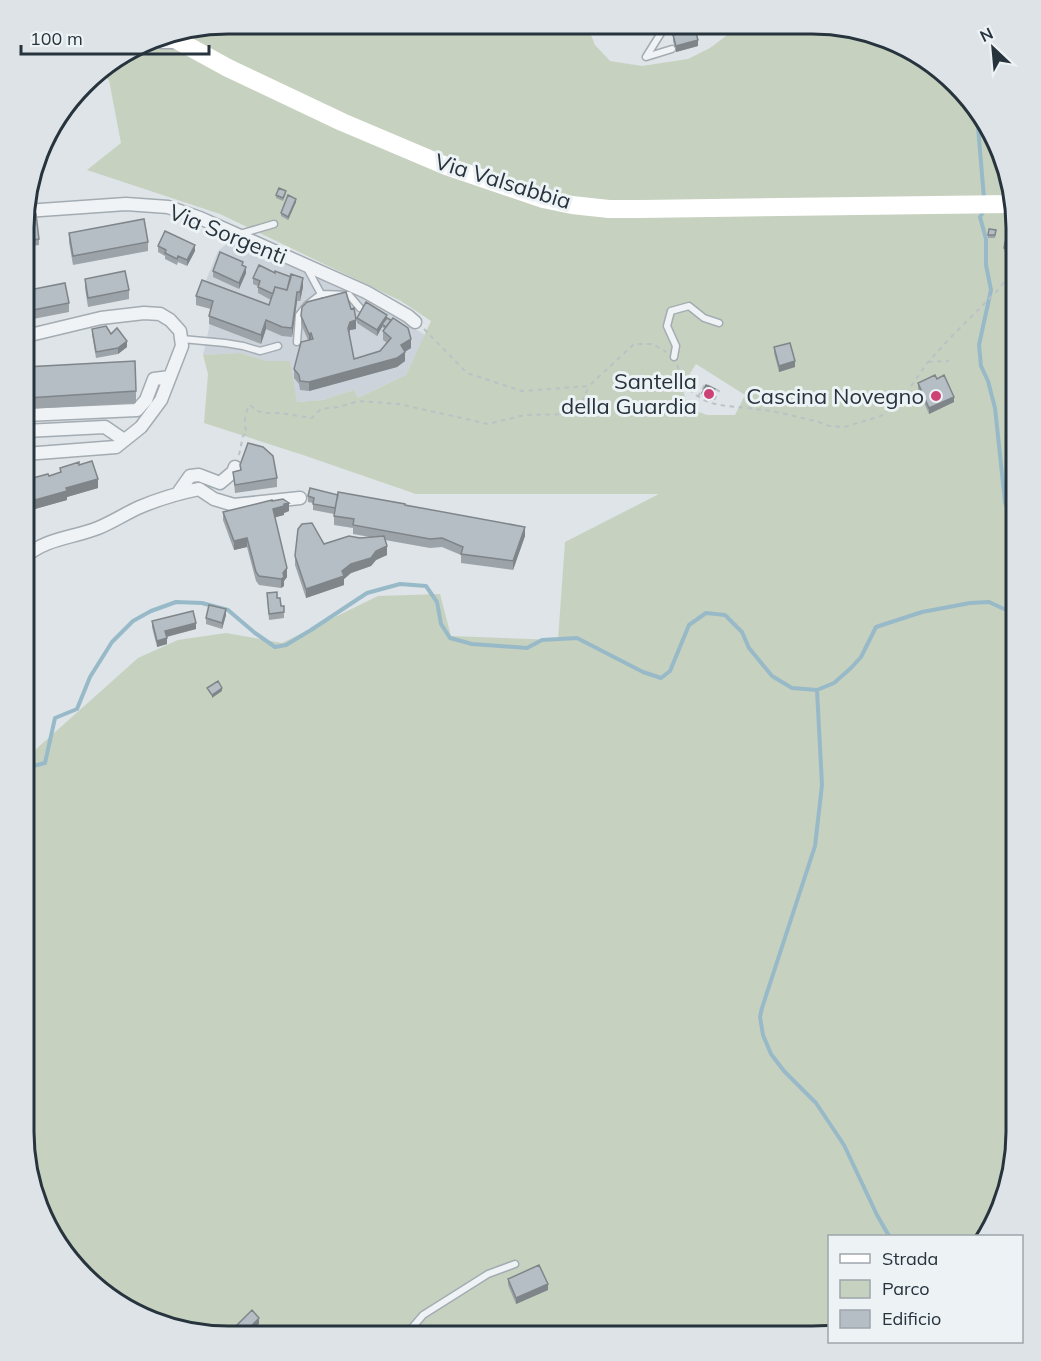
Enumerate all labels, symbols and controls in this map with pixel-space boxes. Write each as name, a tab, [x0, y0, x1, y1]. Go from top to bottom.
scale bar	[21, 18, 208, 56]
north arrow	[963, 18, 1023, 78]
text: N	[977, 23, 996, 46]
text: 100 m	[30, 27, 83, 50]
street label: Via Valsabbia	[431, 147, 575, 215]
street label: Via Sorgenti	[165, 198, 291, 270]
place label: Santella della Guardia	[561, 367, 697, 420]
place label: Cascina Novegno	[746, 382, 924, 410]
marker: Santella della Guardia	[702, 387, 716, 401]
marker: Cascina Novegno	[929, 389, 943, 403]
legend	[828, 1235, 1023, 1343]
text: Strada	[882, 1247, 938, 1270]
text: Parco	[882, 1277, 930, 1300]
text: Edificio	[882, 1307, 941, 1330]

